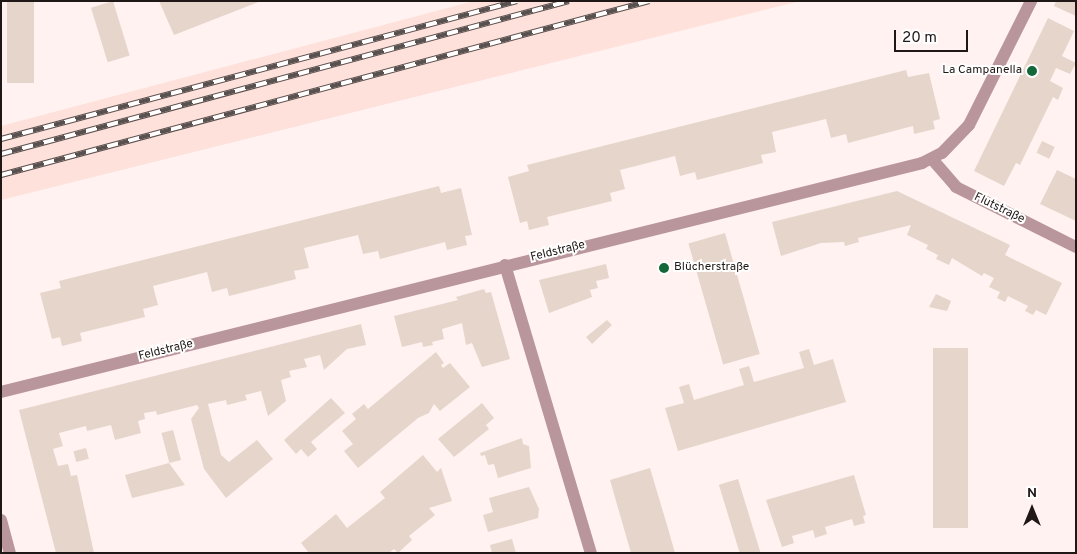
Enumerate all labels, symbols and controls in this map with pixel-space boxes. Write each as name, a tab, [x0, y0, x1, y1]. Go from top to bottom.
scale bar	[897, 20, 971, 52]
text: 20 m	[902, 29, 937, 48]
place label: La Campanella	[942, 64, 1022, 78]
marker: La Campanella	[1026, 65, 1038, 77]
street label: Flutstraße	[971, 191, 1027, 227]
street label: Feldstraße	[529, 238, 587, 266]
place label: Blücherstraße	[674, 261, 749, 275]
marker: Blücherstraße	[658, 262, 670, 274]
street label: Feldstraße	[137, 337, 195, 365]
north arrow	[1007, 484, 1057, 534]
text: N	[1027, 485, 1037, 502]

